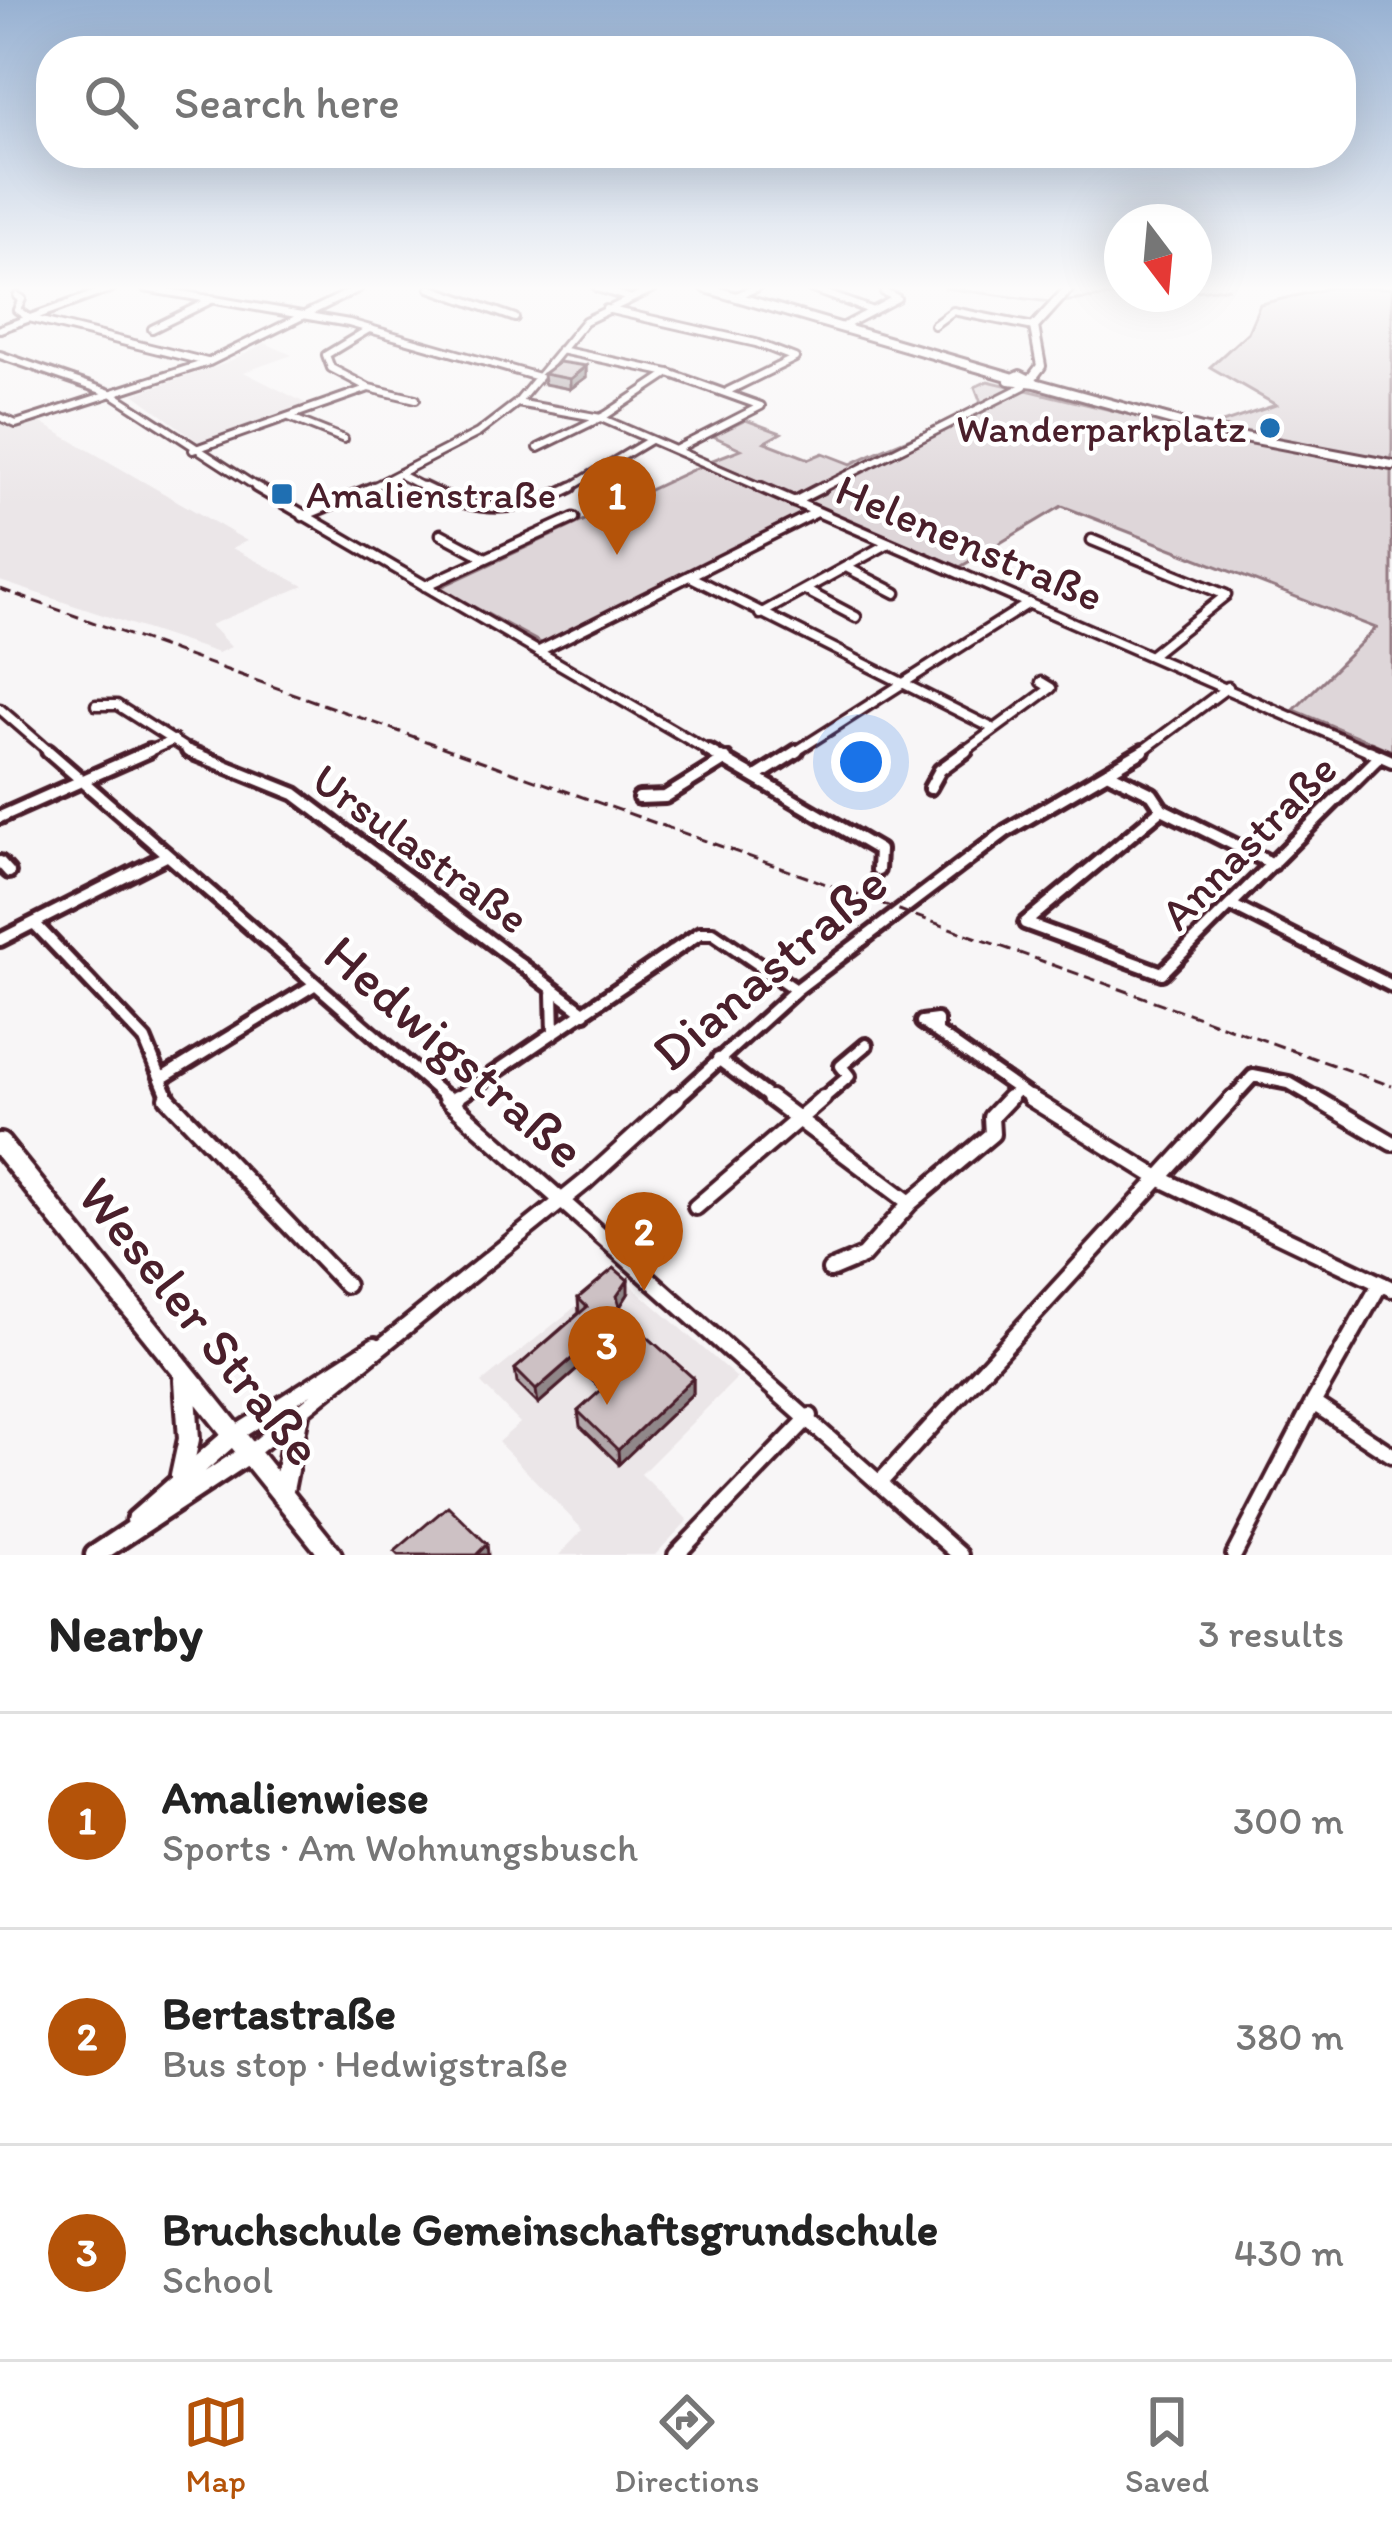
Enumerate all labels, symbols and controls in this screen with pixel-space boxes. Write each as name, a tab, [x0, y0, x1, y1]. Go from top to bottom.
search box	[36, 36, 1356, 168]
icon: search	[78, 69, 144, 135]
text: Search here	[174, 75, 400, 129]
north arrow	[1104, 204, 1212, 312]
place label: Wanderparkplatz	[956, 405, 1246, 452]
marker: Wanderparkplatz	[1257, 415, 1283, 441]
pin: 1	[578, 456, 656, 555]
street label: Helenenstraße	[828, 461, 1112, 623]
place label: Amalienstraße	[306, 471, 556, 518]
marker: Amalienstraße	[269, 481, 295, 507]
your location	[831, 732, 891, 792]
street label: Annastraße	[1149, 742, 1347, 940]
street label: Ursulastraße	[302, 751, 540, 945]
street label: Dianastraße	[638, 850, 900, 1085]
street label: Hedwigstraße	[311, 921, 598, 1182]
street label: Weseler Straße	[64, 1164, 337, 1479]
pin: 2	[605, 1192, 683, 1291]
pin: 3	[568, 1306, 646, 1405]
text: Nearby	[48, 1603, 203, 1664]
text: 3 results	[1198, 1610, 1344, 1657]
text: Amalienwiese	[162, 1770, 429, 1824]
text: 1	[78, 1797, 96, 1844]
text: 300 m	[1233, 1797, 1344, 1844]
text: Sports · Am Wohnungsbusch	[162, 1824, 638, 1871]
text: Bertastraße	[162, 1986, 396, 2040]
text: 2	[77, 2013, 97, 2060]
text: 380 m	[1236, 2013, 1344, 2060]
text: Bus stop · Hedwigstraße	[162, 2040, 568, 2087]
text: Bruchschule Gemeinschaftsgrundschule	[162, 2202, 938, 2256]
text: 3	[76, 2229, 98, 2276]
text: 430 m	[1234, 2229, 1344, 2276]
text: School	[162, 2256, 273, 2303]
tab: Map	[183, 2389, 249, 2500]
tab: Directions	[614, 2389, 759, 2500]
tab: Saved	[1125, 2389, 1209, 2500]

